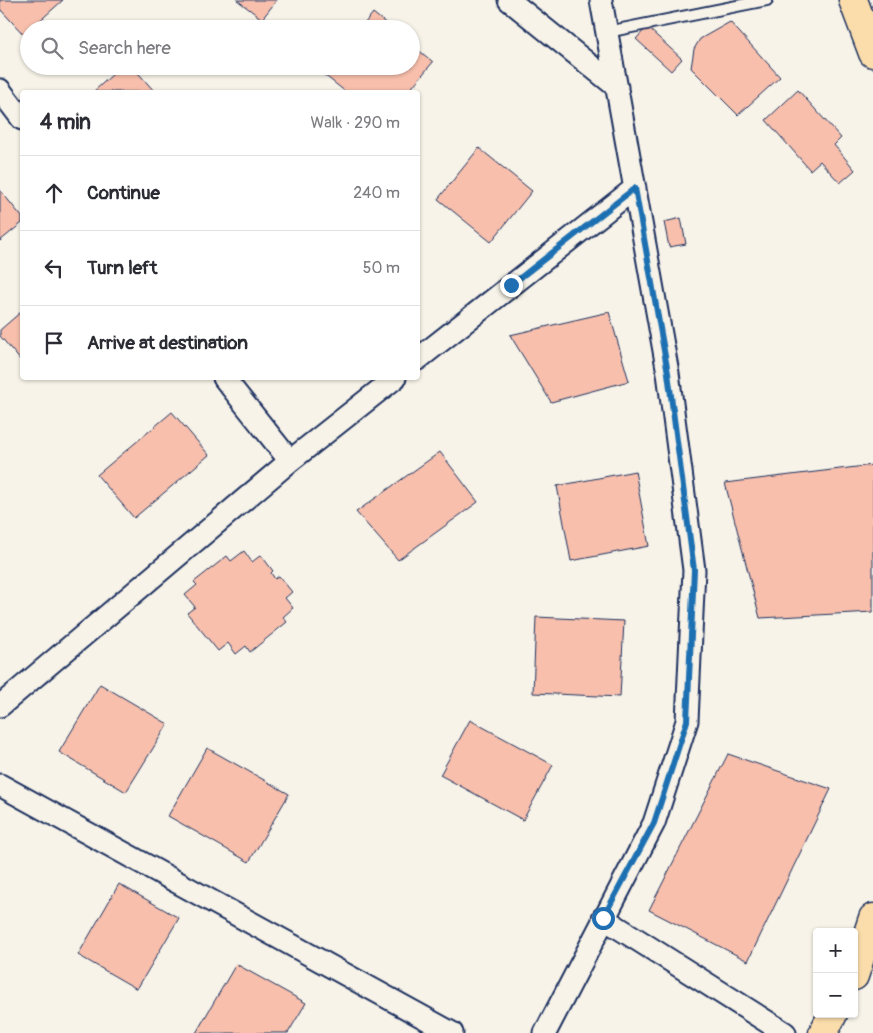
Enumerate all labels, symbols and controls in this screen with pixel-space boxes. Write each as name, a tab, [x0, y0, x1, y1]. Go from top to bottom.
search box	[20, 20, 420, 75]
icon: search	[38, 34, 66, 62]
text: Search here	[78, 36, 171, 60]
text: 4 min	[40, 109, 91, 136]
text: Walk · 290 m	[311, 113, 400, 133]
icon: ahead	[40, 179, 68, 207]
text: Continue	[87, 181, 160, 205]
text: 240 m	[353, 183, 400, 203]
icon: left	[40, 254, 68, 282]
text: Turn left	[87, 256, 157, 280]
text: 50 m	[363, 258, 400, 278]
route end	[500, 274, 523, 297]
icon: arrive	[40, 329, 68, 357]
text: Arrive at destination	[87, 331, 248, 355]
route start	[592, 907, 615, 930]
map controls	[813, 928, 858, 1018]
button: +	[813, 928, 858, 973]
button: −	[813, 973, 858, 1018]

